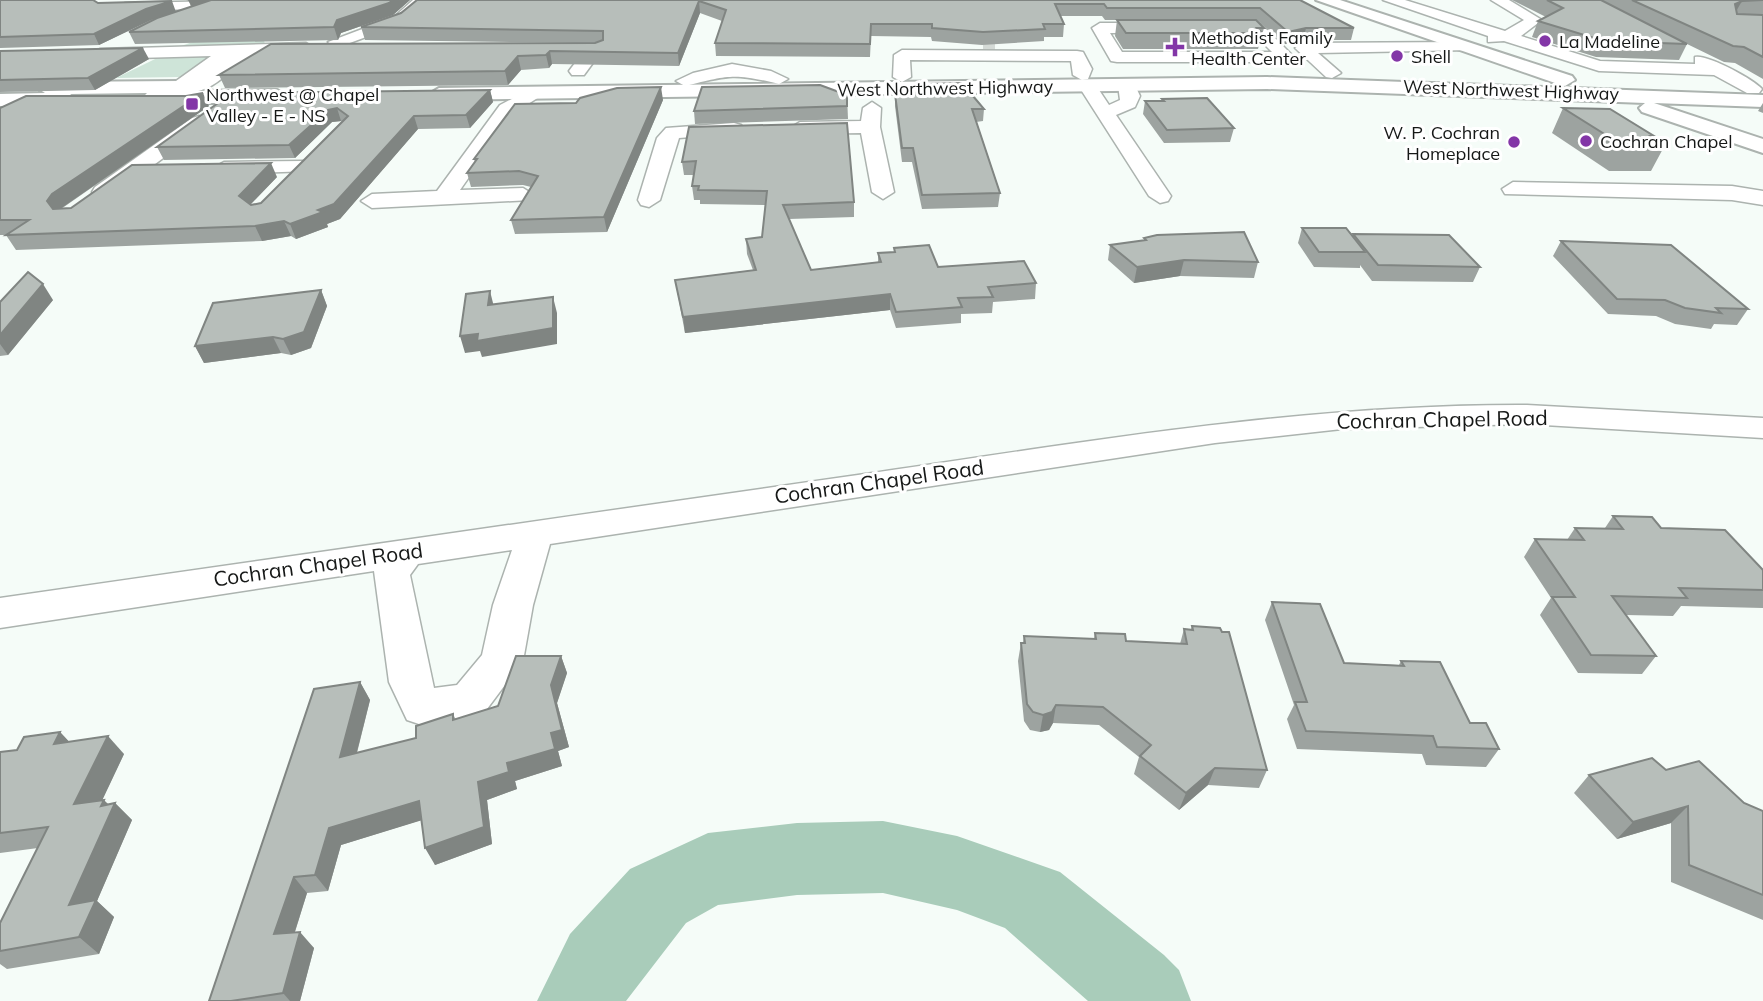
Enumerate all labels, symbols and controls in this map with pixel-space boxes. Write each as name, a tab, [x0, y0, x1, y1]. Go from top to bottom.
place label: Methodist Family Health Center	[1191, 26, 1333, 70]
place label: La Madeline	[1559, 30, 1660, 53]
marker: La Madeline	[1537, 33, 1553, 49]
marker: Methodist Family Health Center	[1165, 37, 1185, 57]
place label: Shell	[1411, 45, 1451, 68]
marker: Shell	[1389, 48, 1405, 64]
street label: West Northwest Highway	[837, 75, 1054, 101]
street label: West Northwest Highway	[1403, 75, 1620, 105]
place label: Northwest @ Chapel Valley - E - NS	[206, 83, 379, 127]
marker: Northwest @ Chapel Valley - E - NS	[184, 96, 200, 112]
place label: W. P. Cochran Homeplace	[1383, 121, 1500, 165]
place label: Cochran Chapel	[1600, 130, 1732, 153]
marker: Cochran Chapel	[1578, 133, 1594, 149]
marker: W. P. Cochran Homeplace	[1506, 134, 1522, 150]
street label: Cochran Chapel Road	[1336, 404, 1548, 434]
street label: Cochran Chapel Road	[772, 453, 986, 509]
street label: Cochran Chapel Road	[211, 536, 425, 592]

